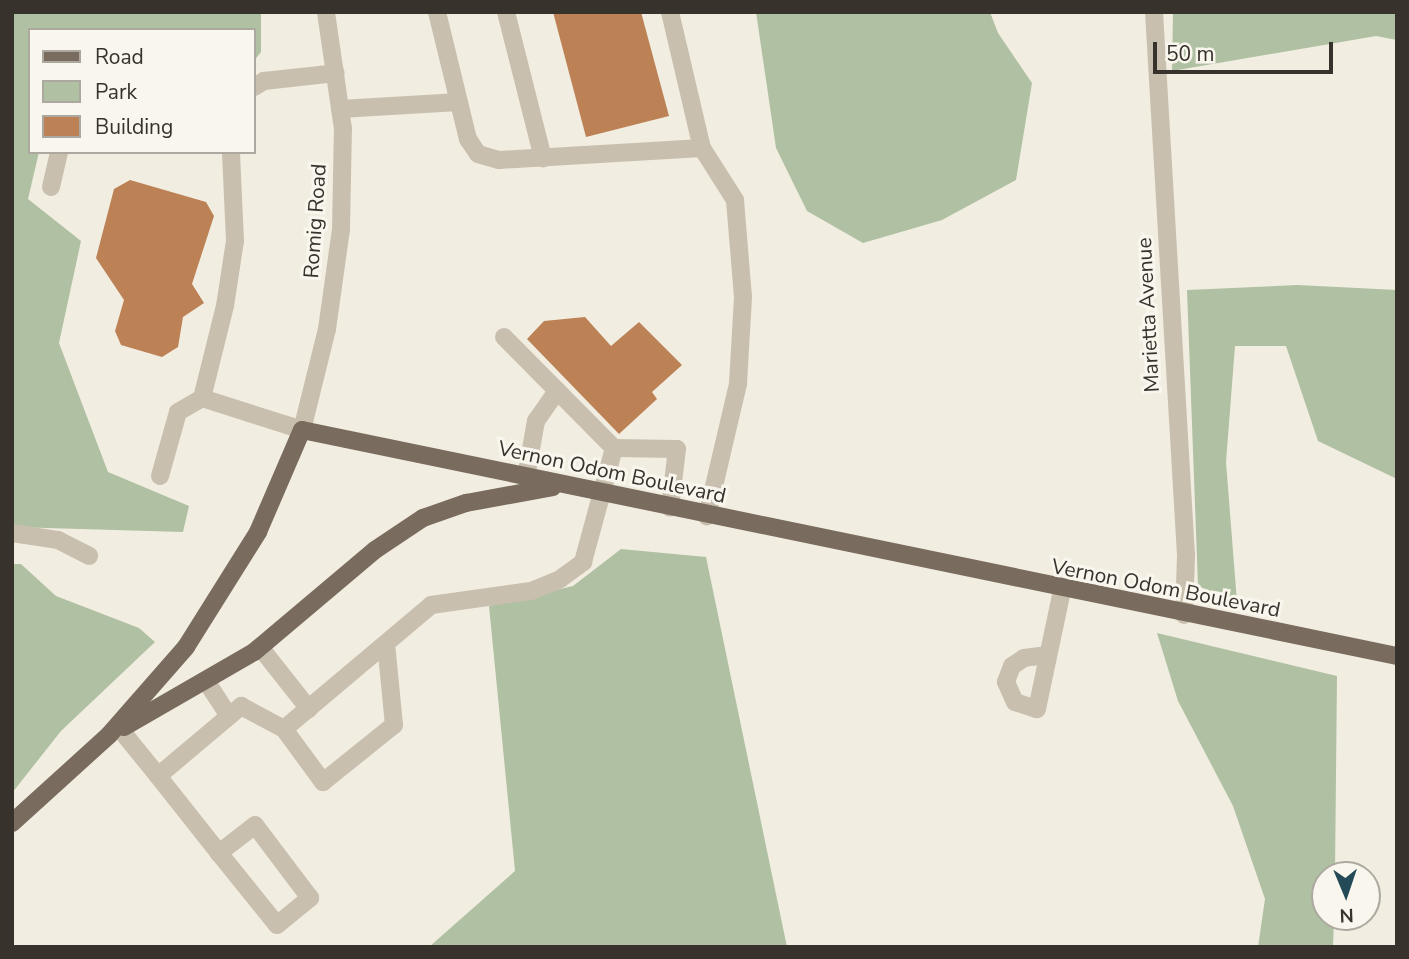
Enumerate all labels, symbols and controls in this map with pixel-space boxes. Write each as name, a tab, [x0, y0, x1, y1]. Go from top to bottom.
legend	[28, 28, 256, 154]
scale bar	[1157, 28, 1337, 72]
text: 50 m	[1166, 40, 1215, 68]
text: Road	[95, 43, 144, 71]
text: Park	[95, 78, 137, 106]
text: Building	[95, 113, 173, 141]
street label: Romig Road	[298, 163, 332, 279]
street label: Marietta Avenue	[1131, 237, 1165, 393]
street label: Vernon Odom Boulevard	[496, 436, 728, 508]
street label: Vernon Odom Boulevard	[1050, 553, 1282, 623]
north arrow	[1311, 861, 1381, 931]
text: N	[1339, 902, 1354, 928]

